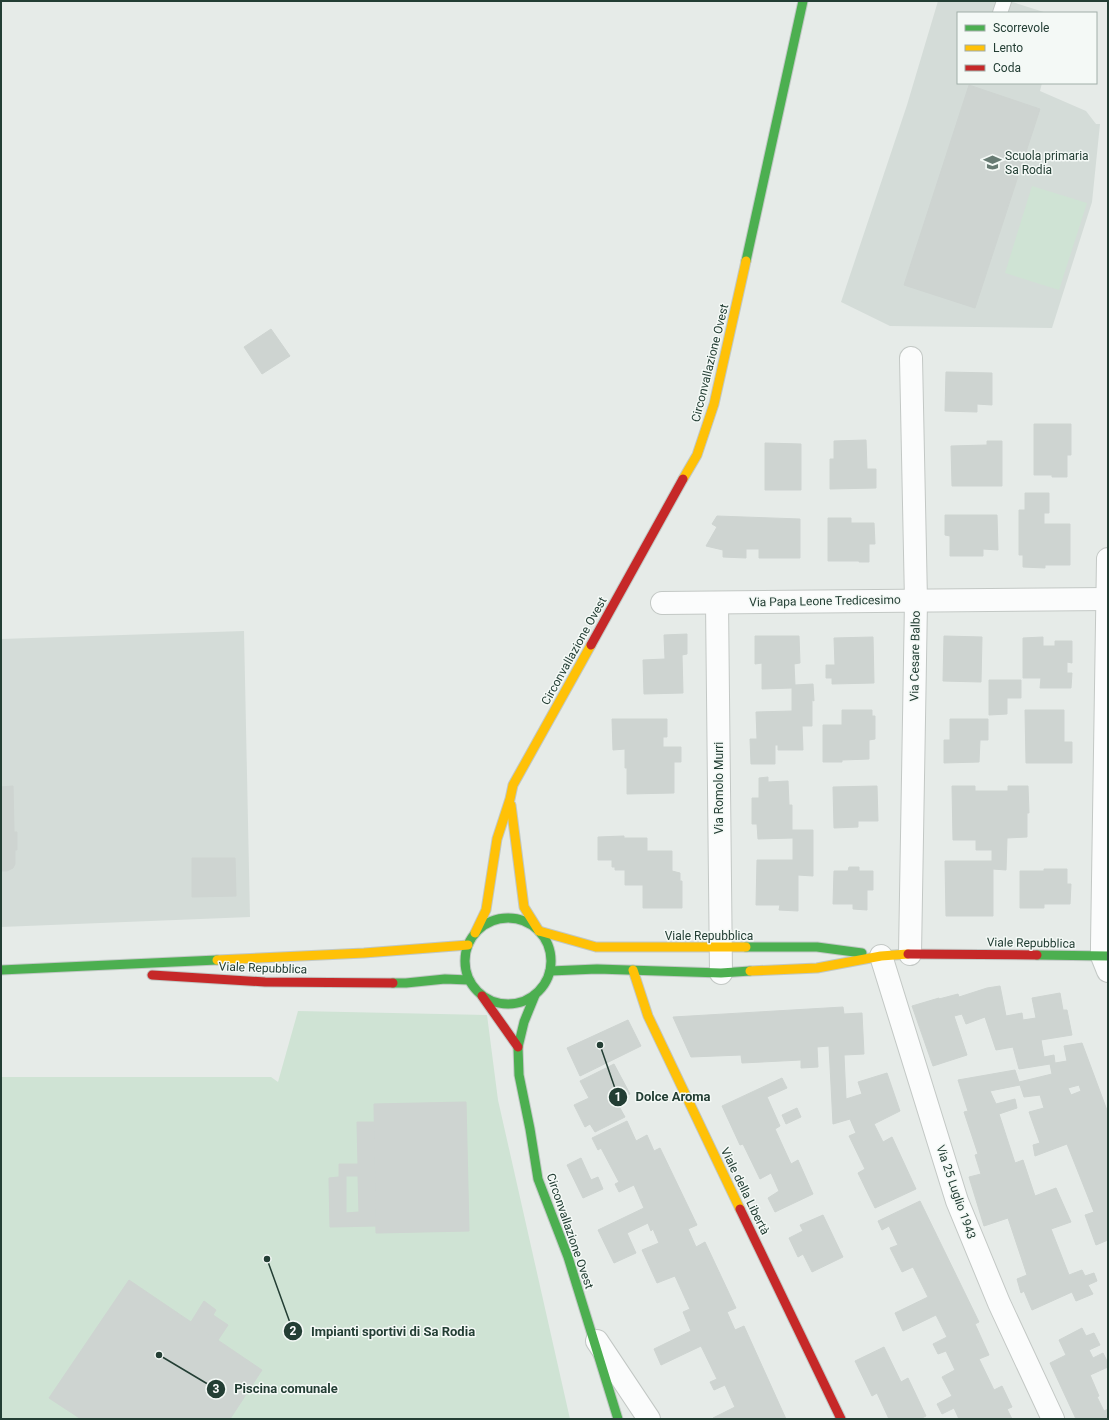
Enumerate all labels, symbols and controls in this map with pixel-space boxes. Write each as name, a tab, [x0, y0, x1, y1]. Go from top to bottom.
legend	[957, 12, 1097, 84]
text: Scorrevole	[993, 21, 1049, 35]
text: Lento	[993, 41, 1023, 55]
text: Coda	[993, 61, 1021, 75]
place label: Scuola primaria Sa Rodia	[1005, 149, 1089, 177]
school or university icon: Scuola primaria Sa Rodia	[982, 153, 1002, 173]
street label: Circonvallazione Ovest	[689, 302, 731, 424]
street label: Via Papa Leone Tredicesimo	[749, 593, 901, 609]
street label: Circonvallazione Ovest	[538, 595, 610, 707]
street label: Via Cesare Balbo	[907, 610, 923, 701]
street label: Via Romolo Murri	[712, 742, 726, 834]
street label: Viale Repubblica	[665, 929, 753, 943]
street label: Viale Repubblica	[987, 935, 1075, 951]
street label: Viale Repubblica	[218, 959, 308, 977]
callout: Dolce Aroma	[608, 1084, 719, 1109]
text: Dolce Aroma	[635, 1089, 711, 1104]
text: 1	[615, 1090, 621, 1104]
street label: Via 25 Luglio 1943	[933, 1143, 979, 1241]
street label: Viale della Libertà	[718, 1145, 772, 1237]
street label: Circonvallazione Ovest	[544, 1171, 596, 1291]
callout: Impianti sportivi di Sa Rodia	[283, 1318, 483, 1343]
text: 2	[290, 1324, 297, 1338]
text: Impianti sportivi di Sa Rodia	[311, 1324, 475, 1339]
callout: Piscina comunale	[206, 1376, 346, 1401]
text: Piscina comunale	[234, 1381, 338, 1396]
text: 3	[213, 1382, 220, 1396]

